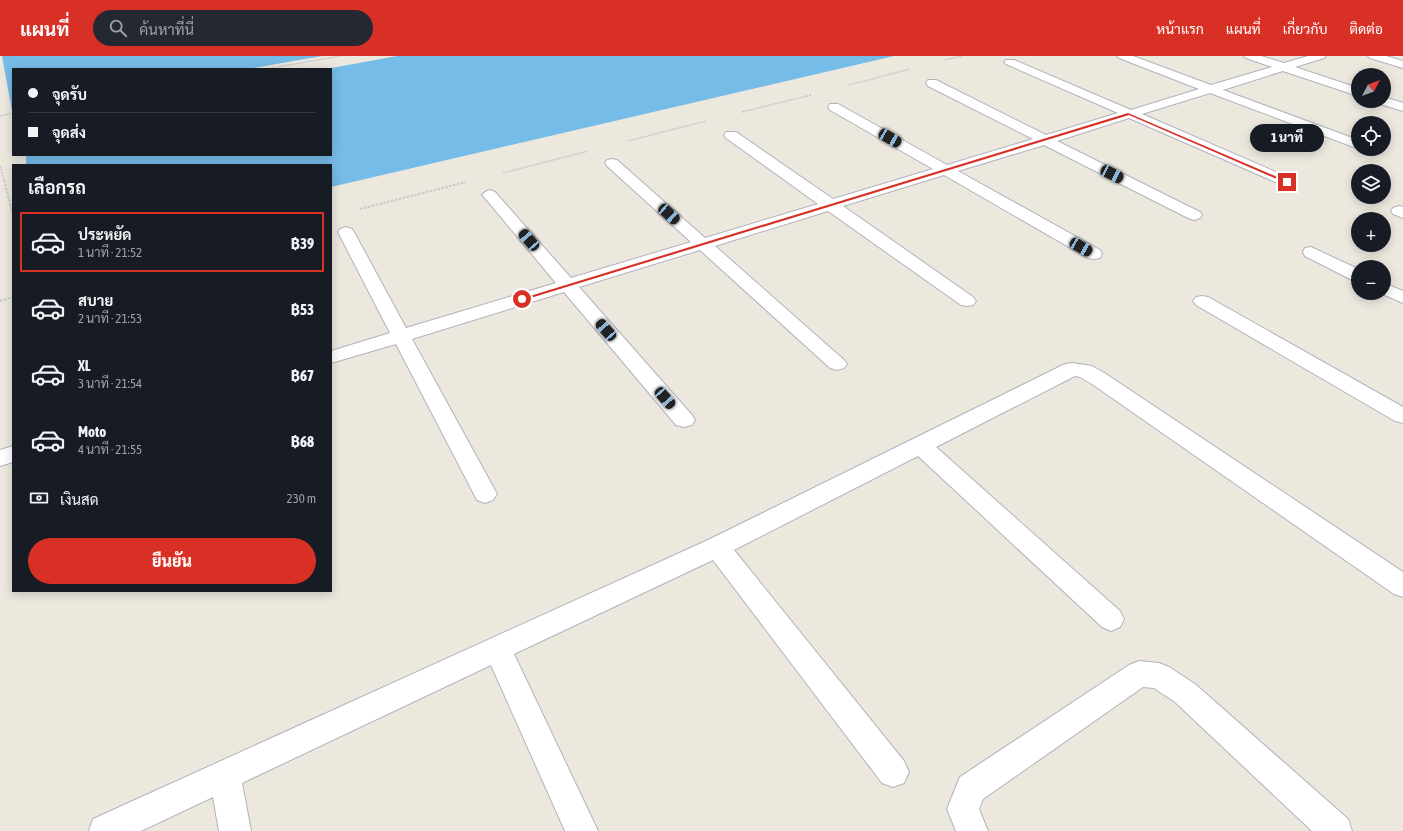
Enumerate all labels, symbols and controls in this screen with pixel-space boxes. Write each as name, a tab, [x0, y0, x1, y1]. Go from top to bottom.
search box	[93, 10, 373, 46]
icon: search	[107, 17, 129, 39]
text: แผนที่	[20, 18, 69, 40]
text: ค้นหาที่นี่	[139, 21, 194, 38]
text: หน้าแรก	[1156, 21, 1204, 37]
text: แผนที่	[1226, 21, 1261, 37]
text: เกี่ยวกับ	[1283, 21, 1327, 37]
text: ติดต่อ	[1349, 21, 1383, 37]
north arrow	[1351, 68, 1391, 108]
map controls	[1351, 68, 1391, 300]
text: จุดรับ	[52, 86, 87, 103]
button: locate	[1351, 116, 1391, 156]
text: จุดส่ง	[52, 124, 86, 141]
callout: 1 นาที	[1250, 124, 1324, 152]
car	[877, 127, 903, 149]
text: 1 นาที	[1271, 130, 1303, 145]
car	[1099, 163, 1125, 185]
button: layers	[1351, 164, 1391, 204]
route end	[1278, 173, 1296, 191]
text: เลือกรถ	[28, 177, 86, 198]
car	[656, 202, 682, 226]
button: +	[1351, 212, 1391, 252]
icon: car	[30, 224, 66, 260]
text: ประหยัด	[78, 226, 131, 243]
car	[517, 227, 541, 253]
text: ฿39	[291, 235, 314, 252]
car	[1068, 236, 1094, 258]
text: 1 นาที · 21:52	[78, 245, 142, 260]
button: −	[1351, 260, 1391, 300]
icon: car	[30, 290, 66, 326]
route start	[513, 290, 531, 308]
text: สบาย	[78, 292, 113, 309]
text: ฿53	[291, 301, 314, 318]
text: 2 นาที · 21:53	[78, 311, 142, 326]
car	[594, 317, 618, 343]
icon: car	[30, 356, 66, 392]
text: XL	[78, 357, 91, 374]
text: ฿67	[291, 367, 314, 384]
text: 3 นาที · 21:54	[78, 376, 142, 391]
car	[653, 385, 677, 411]
icon: car	[30, 422, 66, 458]
text: Moto	[78, 423, 106, 440]
text: ฿68	[291, 433, 314, 450]
text: 4 นาที · 21:55	[78, 442, 142, 457]
icon: cash	[28, 487, 50, 509]
text: เงินสด	[60, 491, 99, 508]
text: 230 m	[287, 491, 316, 506]
button: ยืนยัน	[28, 538, 316, 584]

